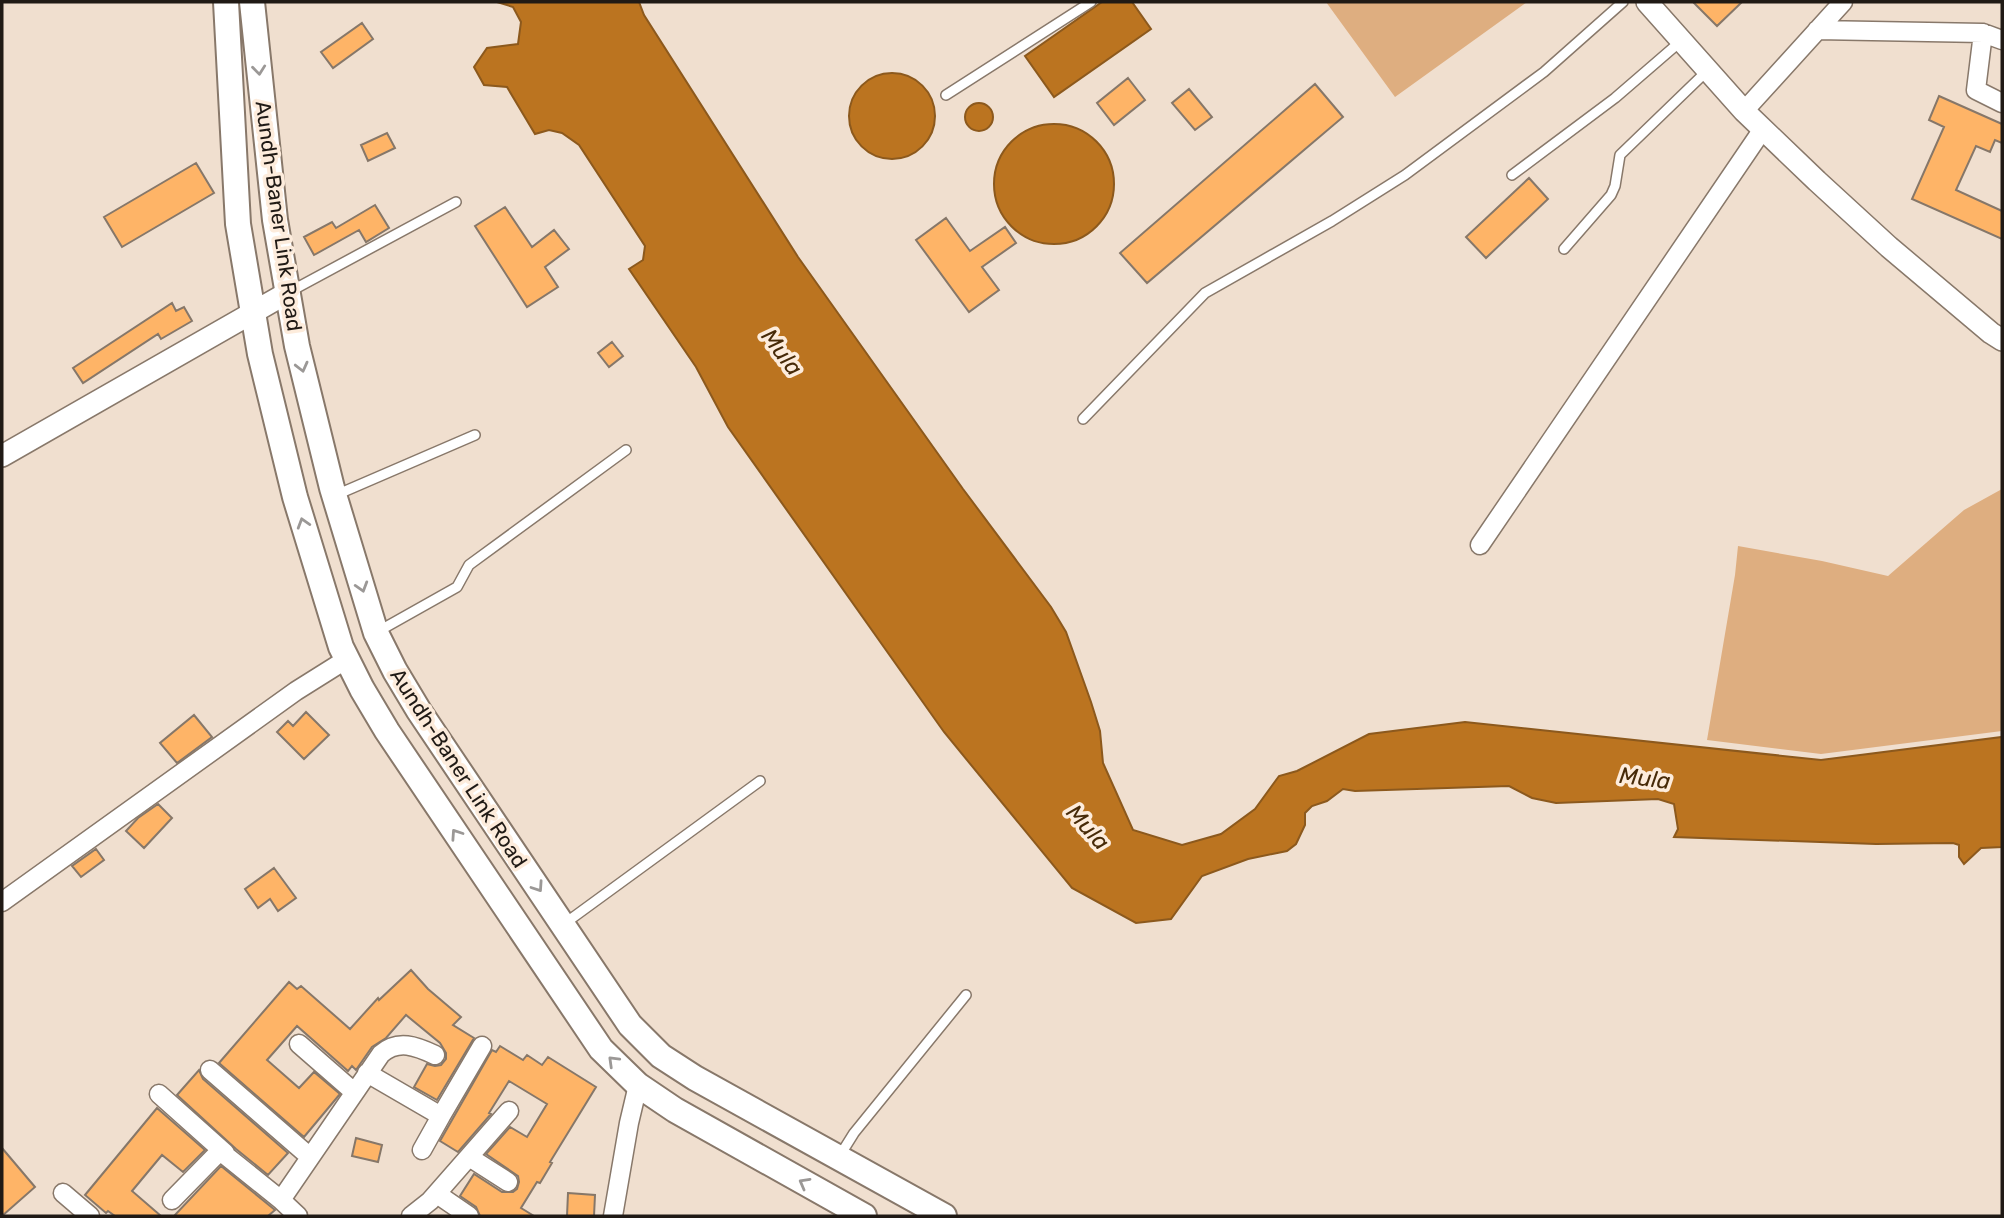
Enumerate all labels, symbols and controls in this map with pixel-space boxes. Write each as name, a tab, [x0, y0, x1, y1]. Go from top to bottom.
one-way arrow	[252, 64, 267, 75]
street label: Aundh-Baner Link Road	[250, 99, 308, 333]
water label: Mula	[755, 323, 809, 381]
one-way arrow	[294, 361, 308, 373]
one-way arrow	[297, 517, 311, 529]
one-way arrow	[353, 580, 368, 592]
street label: Aundh-Baner Link Road	[385, 664, 533, 872]
water label: Mula	[1618, 761, 1672, 795]
water label: Mula	[1060, 799, 1116, 855]
one-way arrow	[452, 829, 464, 842]
one-way arrow	[529, 879, 542, 892]
one-way arrow	[609, 1056, 622, 1069]
one-way arrow	[799, 1178, 812, 1191]

